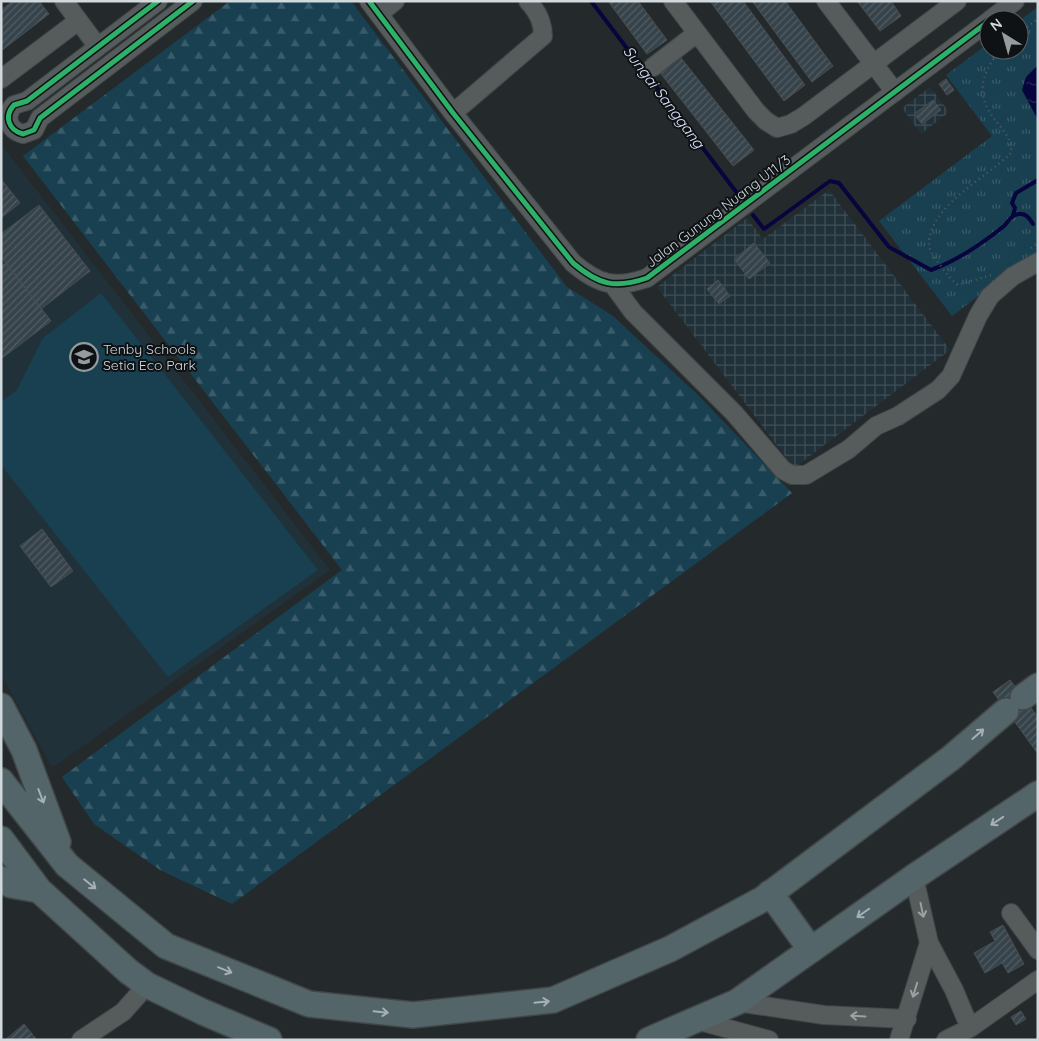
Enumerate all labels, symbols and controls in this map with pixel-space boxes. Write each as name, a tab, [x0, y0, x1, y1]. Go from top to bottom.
north arrow	[979, 10, 1029, 60]
text: N	[987, 14, 1006, 35]
water label: Sungai Sanggang	[619, 42, 710, 153]
street label: Jalan Gunung Nuang U11/3	[642, 151, 794, 271]
place label: Tenby Schools Setia Eco Park	[103, 340, 196, 374]
school or university icon: Tenby Schools Setia Eco Park	[69, 342, 99, 372]
one-way arrow	[972, 729, 985, 740]
one-way arrow	[37, 788, 46, 803]
one-way arrow	[991, 817, 1005, 827]
one-way arrow	[83, 878, 96, 889]
one-way arrow	[917, 902, 927, 918]
one-way arrow	[856, 908, 870, 918]
one-way arrow	[217, 966, 233, 975]
one-way arrow	[910, 982, 920, 998]
one-way arrow	[534, 997, 550, 1006]
one-way arrow	[372, 1007, 388, 1017]
one-way arrow	[851, 1012, 867, 1021]

